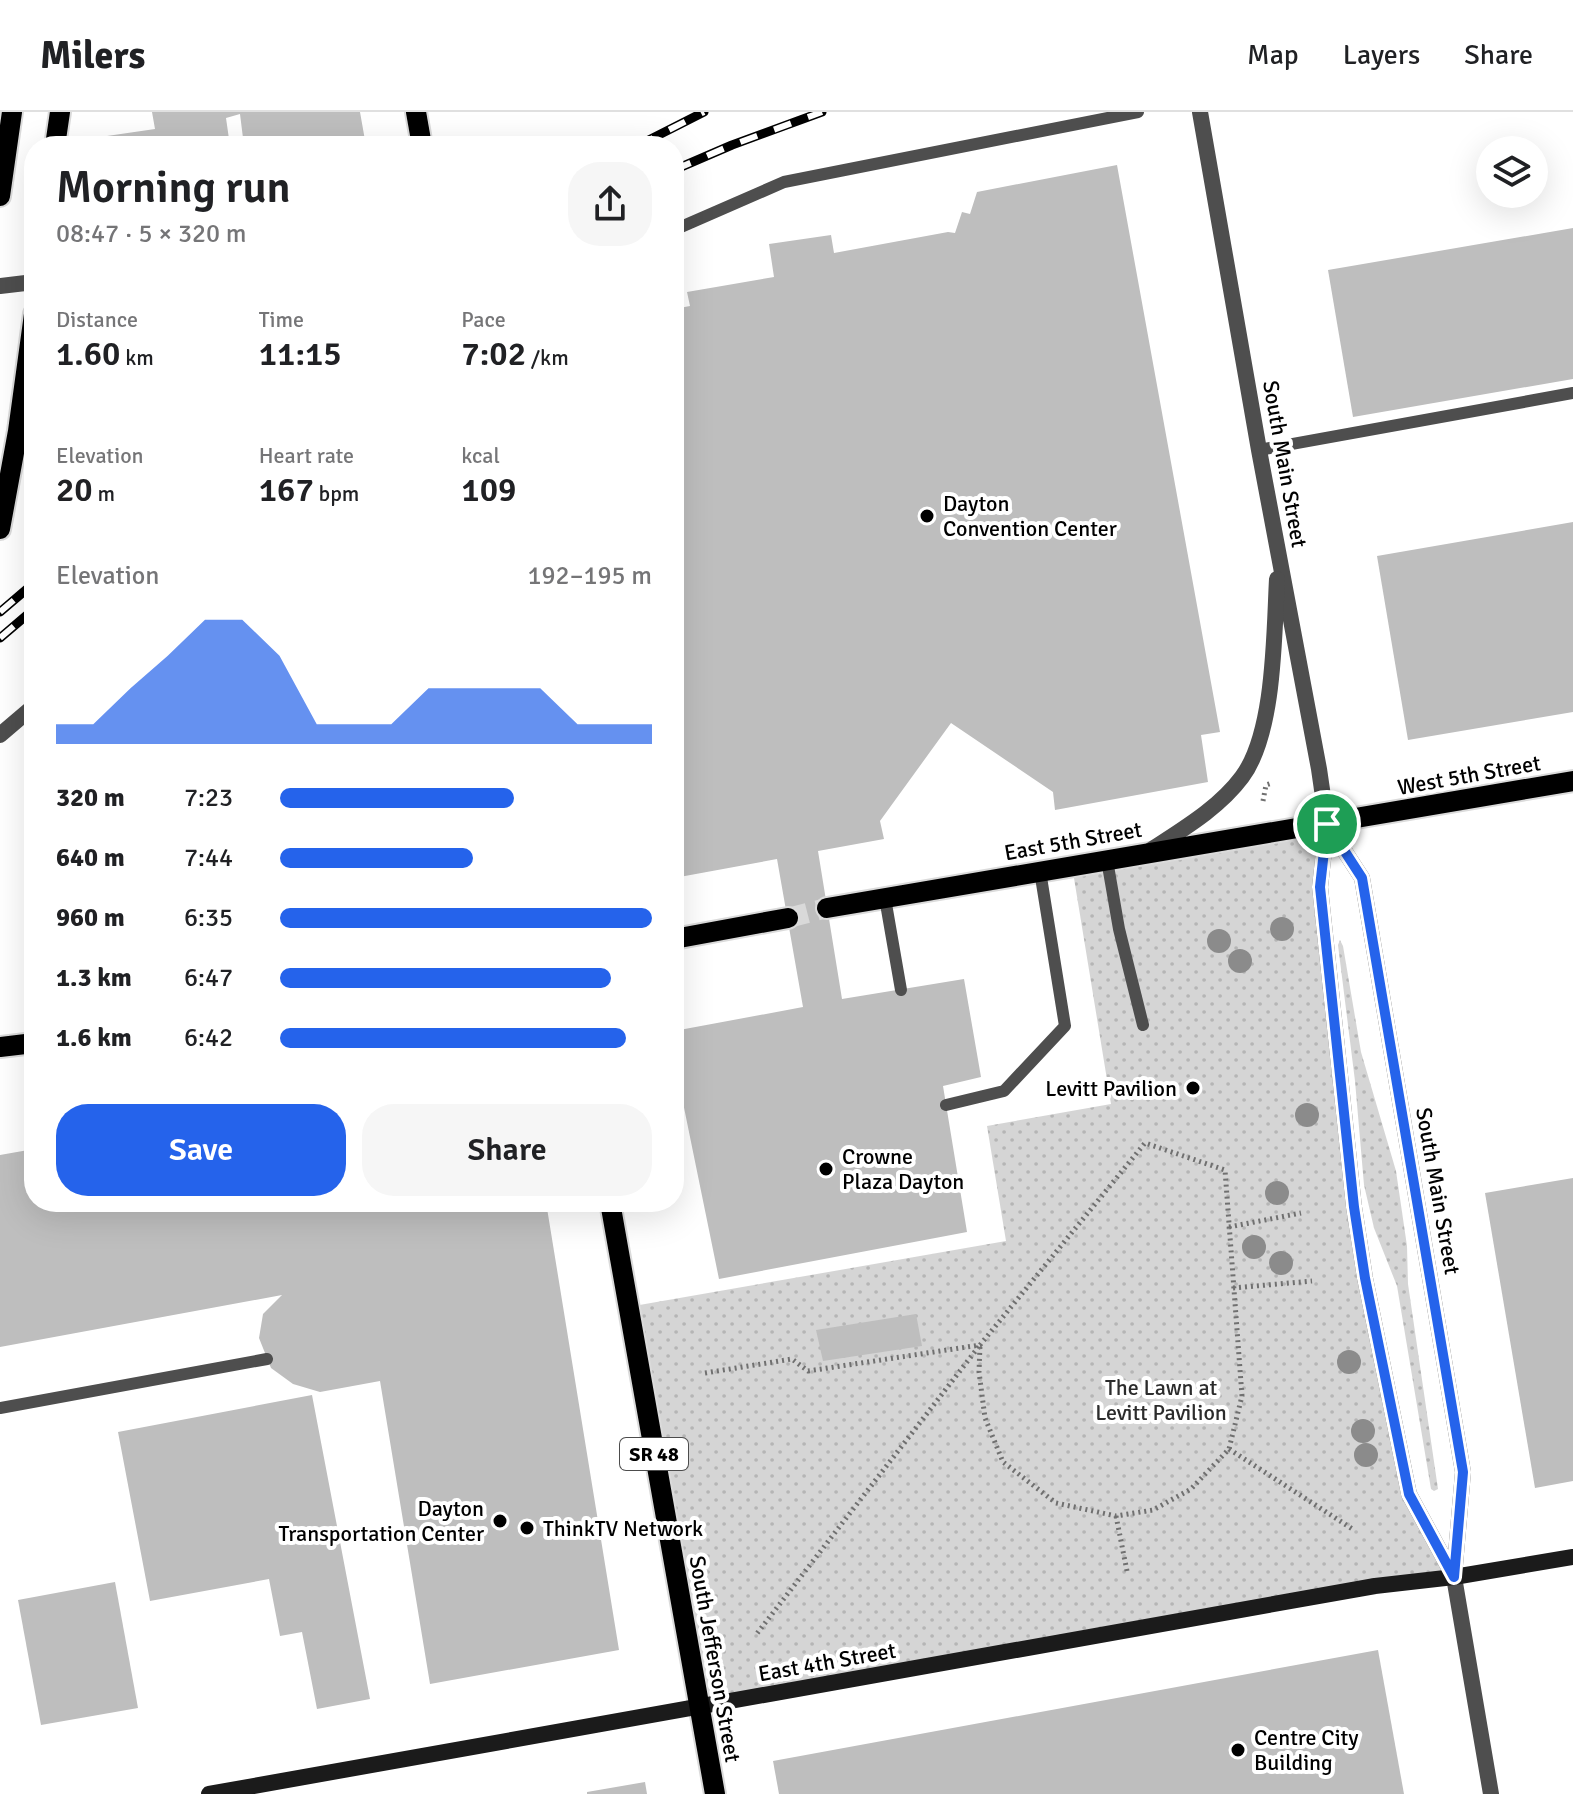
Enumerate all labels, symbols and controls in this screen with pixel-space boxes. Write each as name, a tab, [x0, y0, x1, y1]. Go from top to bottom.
text: Milers	[40, 32, 145, 79]
text: Map	[1247, 38, 1299, 72]
text: Layers	[1343, 38, 1420, 72]
text: Share	[1464, 38, 1533, 72]
map controls	[1476, 136, 1548, 208]
button: layers	[1476, 136, 1548, 208]
text: Morning run	[56, 161, 291, 215]
button: share	[568, 162, 652, 246]
text: 08:47 · 5 × 320 m	[56, 218, 247, 250]
text: Distance	[56, 306, 138, 333]
text: Time	[259, 306, 304, 333]
text: Pace	[461, 306, 506, 333]
text: 1.60	[56, 333, 120, 375]
text: 11:15	[259, 333, 342, 375]
text: 7:02	[461, 333, 526, 375]
text: km	[120, 344, 154, 371]
text: /km	[526, 344, 569, 371]
street label: South Main Street	[1257, 378, 1313, 550]
text: Elevation	[56, 442, 144, 469]
text: Heart rate	[259, 442, 354, 469]
text: kcal	[461, 442, 500, 469]
text: 20	[56, 469, 93, 511]
text: 167	[259, 469, 314, 511]
text: 109	[461, 469, 516, 511]
text: m	[93, 480, 115, 507]
text: bpm	[314, 480, 359, 507]
place label: Dayton Convention Center	[943, 490, 1117, 542]
marker: Dayton Convention Center	[918, 507, 936, 525]
text: Elevation	[56, 560, 160, 592]
text: 192–195 m	[528, 560, 652, 592]
street label: West 5th Street	[1395, 749, 1543, 801]
text: 320 m	[56, 782, 125, 814]
text: 7:23	[184, 782, 233, 814]
pin	[1293, 790, 1361, 858]
icon: arrive	[1305, 802, 1349, 846]
street label: East 5th Street	[1002, 816, 1144, 866]
text: 640 m	[56, 842, 125, 874]
text: 7:44	[184, 842, 233, 874]
text: 960 m	[56, 902, 125, 934]
text: 6:35	[184, 902, 233, 934]
text: 1.3 km	[56, 962, 132, 994]
text: 6:47	[184, 962, 233, 994]
text: 1.6 km	[56, 1022, 132, 1054]
text: 6:42	[184, 1022, 233, 1054]
place label: Levitt Pavilion	[1045, 1075, 1177, 1102]
marker: Levitt Pavilion	[1184, 1079, 1202, 1097]
button: Save	[56, 1104, 346, 1196]
button: Share	[362, 1104, 652, 1196]
street label: South Main Street	[1410, 1105, 1466, 1277]
place label: Crowne Plaza Dayton	[842, 1143, 964, 1195]
marker: Crowne Plaza Dayton	[817, 1160, 835, 1178]
park label: The Lawn at Levitt Pavilion	[1095, 1374, 1227, 1426]
road number: SR 48	[620, 1438, 688, 1470]
place label: Dayton Transportation Center	[278, 1495, 484, 1547]
marker: Dayton Transportation Center	[491, 1512, 509, 1530]
place label: ThinkTV Network	[543, 1515, 703, 1542]
marker: ThinkTV Network	[518, 1519, 536, 1537]
street label: South Jefferson Street	[684, 1554, 747, 1765]
street label: East 4th Street	[756, 1637, 898, 1687]
place label: Centre City Building	[1254, 1724, 1359, 1776]
marker: Centre City Building	[1229, 1741, 1247, 1759]

